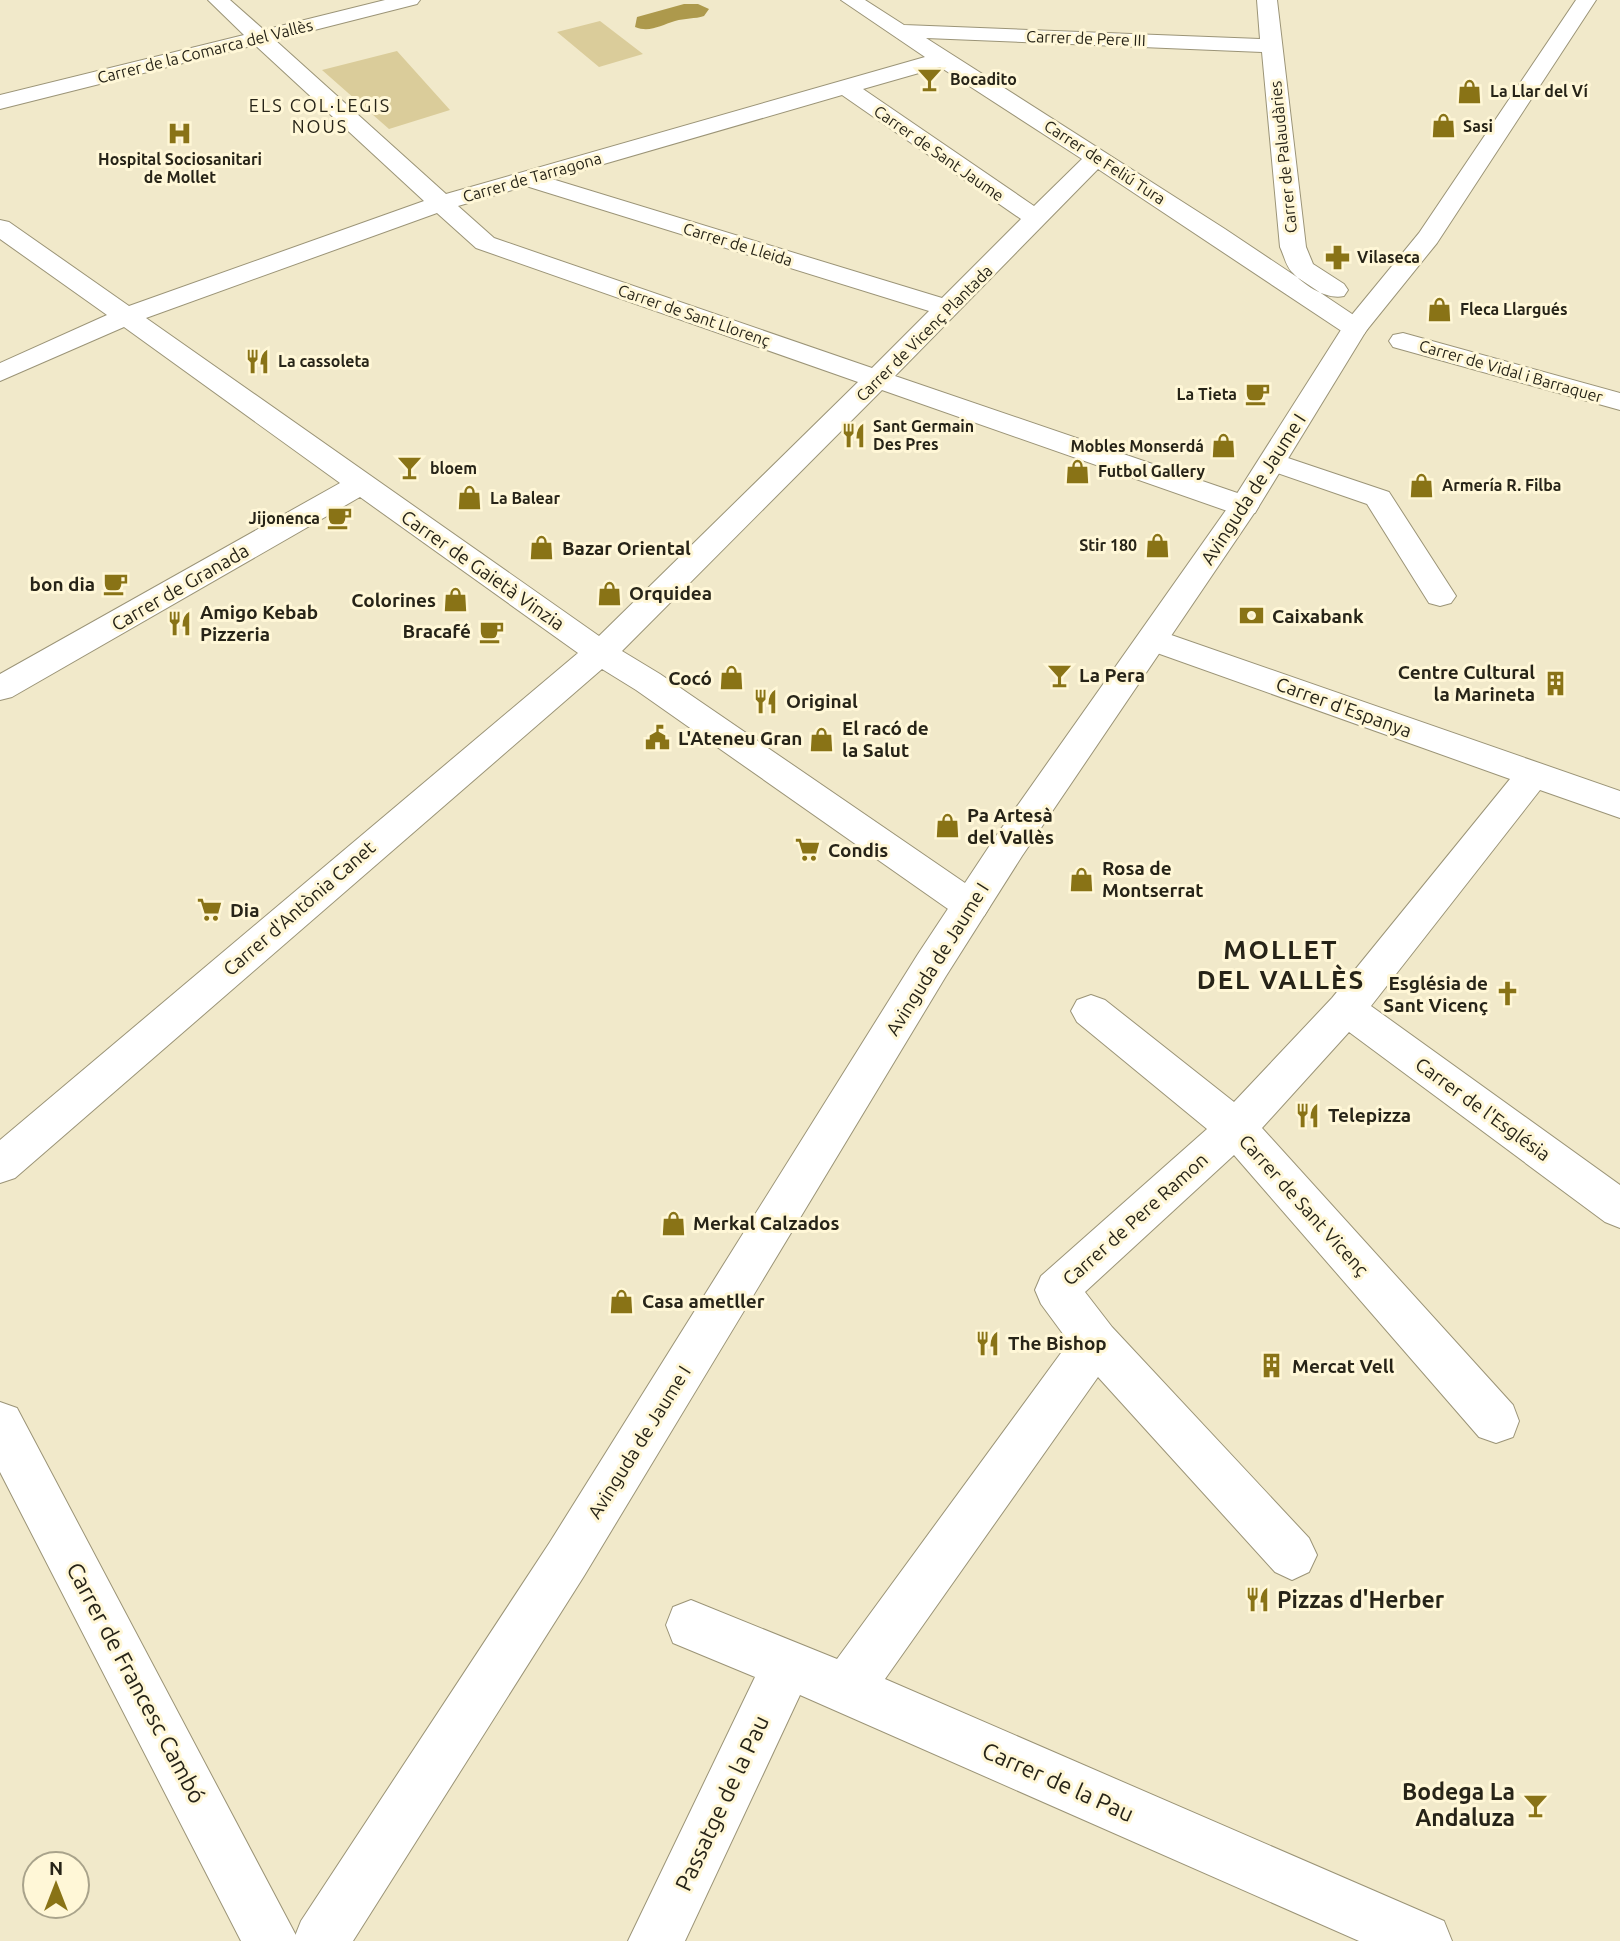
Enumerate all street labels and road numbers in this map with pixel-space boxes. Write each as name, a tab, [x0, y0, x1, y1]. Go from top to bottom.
street label: Carrer de la Comarca del Vallès	[95, 15, 315, 87]
street label: Carrer de Pere III	[1026, 27, 1146, 49]
street label: Carrer de Palaudàries	[1266, 80, 1300, 234]
street label: Carrer de Sant Jaume	[871, 101, 1007, 205]
street label: Carrer de Feliú Tura	[1041, 116, 1169, 208]
street label: Carrer de Tarragona	[461, 149, 603, 205]
street label: Carrer de Lleida	[681, 219, 795, 269]
street label: Carrer de Vicenç Plantada	[852, 261, 996, 405]
street label: Carrer de Sant Llorenç	[616, 281, 773, 350]
street label: Carrer de Vidal i Barraquer	[1417, 336, 1605, 406]
street label: Avinguda de Jaume I	[1196, 409, 1310, 569]
street label: Carrer de Gaietà Vinzia	[397, 505, 569, 635]
street label: Carrer de Granada	[107, 539, 253, 635]
street label: Carrer d'Espanya	[1273, 672, 1415, 742]
street label: Carrer d'Antònia Canet	[219, 836, 380, 980]
street label: Avinguda de Jaume I	[881, 879, 993, 1039]
street label: Carrer de l'Església	[1411, 1053, 1555, 1165]
street label: Carrer de Sant Vicenç	[1235, 1130, 1373, 1280]
street label: Carrer de Pere Ramon	[1058, 1148, 1212, 1290]
street label: Avinguda de Jaume I	[583, 1362, 695, 1522]
street label: Carrer de Francesc Cambó	[62, 1558, 211, 1807]
street label: Passatge de la Pau	[670, 1711, 773, 1894]
street label: Carrer de la Pau	[979, 1737, 1138, 1826]

